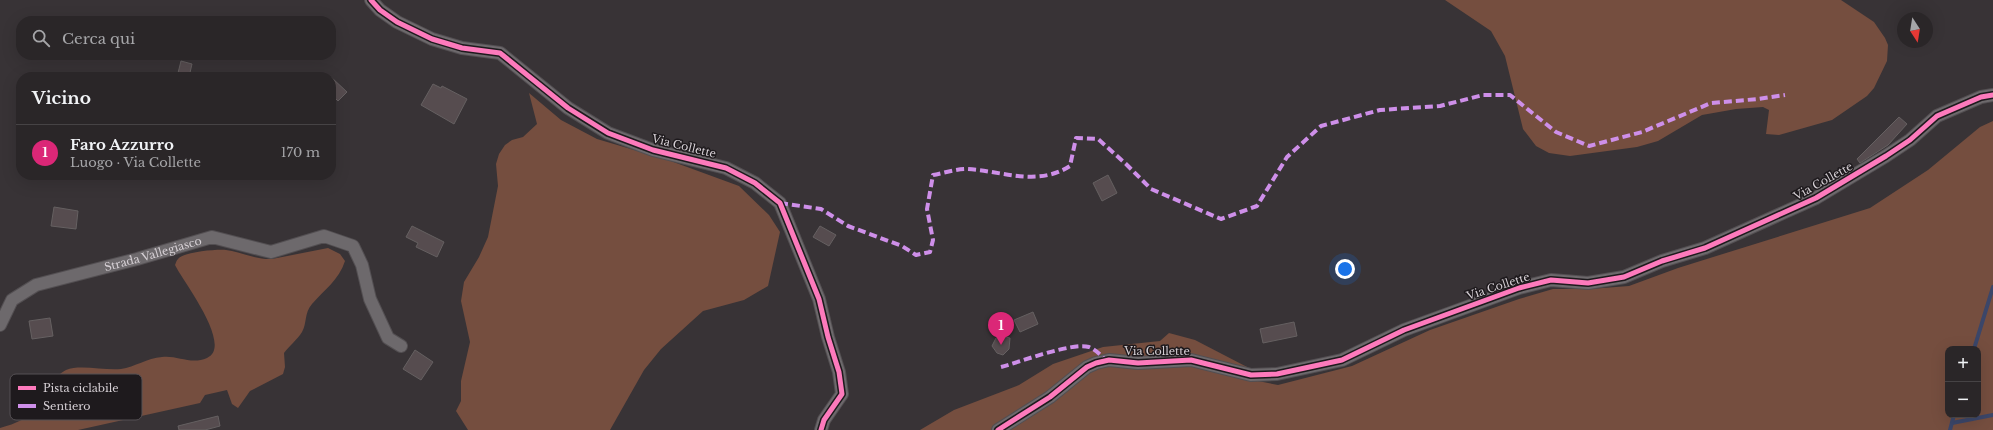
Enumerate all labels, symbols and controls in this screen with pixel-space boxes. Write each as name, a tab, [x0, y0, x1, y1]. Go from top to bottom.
north arrow	[1897, 12, 1933, 48]
search box	[16, 16, 336, 60]
icon: search	[30, 27, 52, 49]
text: Cerca qui	[62, 29, 135, 48]
text: Vicino	[32, 88, 91, 109]
street label: Via Collette	[650, 131, 717, 161]
text: Faro Azzurro	[70, 135, 174, 154]
text: 1	[42, 144, 48, 161]
text: 170 m	[281, 144, 320, 161]
text: Luogo · Via Collette	[70, 154, 201, 171]
street label: Via Collette	[1790, 159, 1855, 203]
street label: Strada Vallegiasco	[103, 233, 203, 274]
your location	[1335, 259, 1355, 279]
street label: Via Collette	[1464, 269, 1531, 303]
pin: 1	[988, 312, 1014, 345]
street label: Via Collette	[1123, 344, 1190, 358]
map controls	[1945, 346, 1981, 418]
button: +	[1945, 346, 1981, 382]
legend	[10, 374, 142, 420]
text: Pista ciclabile	[43, 381, 119, 395]
button: −	[1945, 382, 1981, 418]
text: Sentiero	[43, 399, 91, 413]

